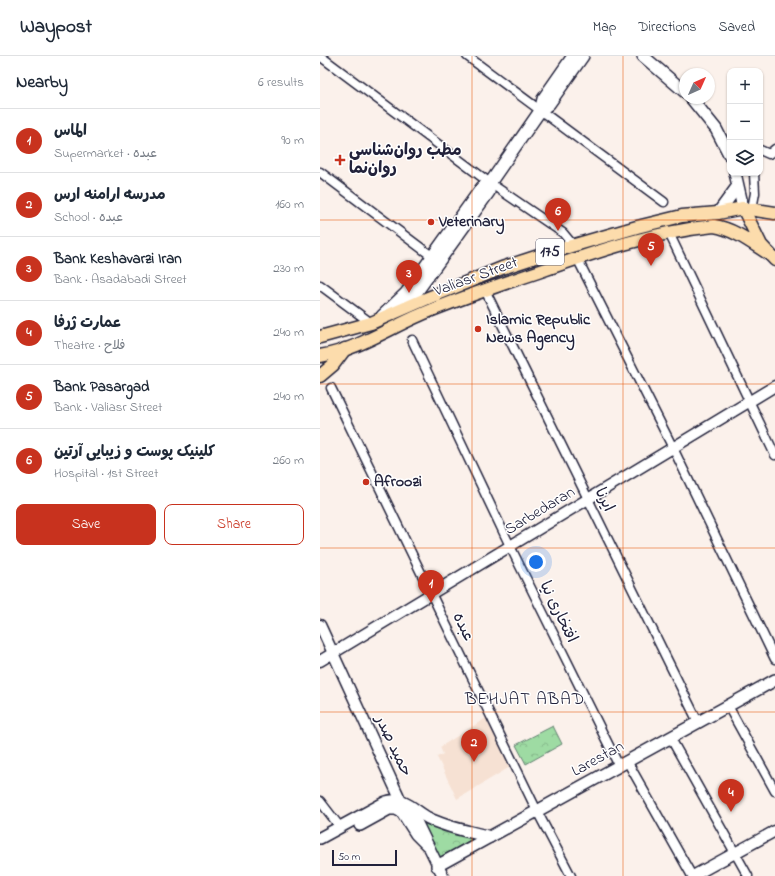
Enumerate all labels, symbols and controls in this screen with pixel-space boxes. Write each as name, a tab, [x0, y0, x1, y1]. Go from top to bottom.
text: Waypost	[20, 14, 92, 41]
text: Map	[593, 17, 616, 38]
text: Directions	[638, 17, 696, 38]
text: Saved	[718, 17, 755, 38]
north arrow	[679, 68, 715, 104]
map controls	[727, 68, 763, 176]
button: +	[727, 68, 763, 104]
text: Nearby	[16, 70, 68, 95]
text: 6 results	[258, 73, 304, 92]
button: −	[727, 104, 763, 140]
text: الماس	[54, 120, 87, 142]
text: 1	[27, 131, 31, 150]
text: 90 m	[281, 131, 304, 150]
place label: مطب روان‌شناسی روان‌نما	[349, 139, 461, 181]
button: layers	[727, 140, 763, 176]
text: Supermarket · عبده	[54, 144, 157, 163]
marker: مطب روان‌شناسی روان‌نما	[334, 154, 346, 166]
text: مدرسه ارامنه ارس	[54, 184, 166, 206]
text: 2	[26, 195, 32, 214]
text: 160 m	[275, 195, 304, 214]
pin: 6	[545, 198, 571, 231]
text: School · عبده	[54, 208, 123, 227]
place label: Veterinary	[438, 210, 505, 235]
marker: Veterinary	[426, 217, 436, 227]
pin: 5	[638, 233, 664, 266]
road number: 175	[536, 239, 564, 265]
text: Bank Keshavarzi Iran	[54, 248, 182, 270]
street label: Valiasr Street	[430, 250, 522, 304]
text: 3	[26, 259, 32, 278]
text: 230 m	[273, 259, 304, 278]
pin: 3	[396, 260, 422, 293]
text: Bank · Asadabadi Street	[54, 270, 187, 289]
place label: Islamic Republic News Agency	[486, 308, 591, 351]
text: عمارت ژرفا	[54, 312, 122, 334]
text: 4	[26, 323, 32, 342]
text: 240 m	[273, 323, 304, 342]
marker: Islamic Republic News Agency	[473, 324, 483, 334]
text: Theatre · فلاح	[54, 336, 125, 355]
text: Bank Pasargad	[54, 376, 149, 398]
text: 5	[25, 387, 33, 406]
text: 240 m	[273, 387, 304, 406]
text: Bank · Valiasr Street	[54, 398, 162, 417]
text: کلینیک پوست و زیبایی آرتین	[54, 441, 215, 463]
text: 6	[26, 451, 32, 470]
text: 260 m	[273, 451, 304, 470]
text: Hospital · 1st Street	[54, 464, 158, 483]
place label: Afroozi	[374, 470, 422, 494]
marker: Afroozi	[361, 477, 371, 487]
street label: Sarbedaran	[500, 480, 580, 542]
street label: ايرنا	[588, 484, 620, 516]
button: Save	[16, 504, 156, 545]
button: Share	[164, 504, 304, 545]
your location	[526, 552, 546, 572]
pin: 1	[418, 570, 444, 603]
street label: افتخاری نیا	[533, 577, 583, 647]
street label: عبده	[446, 608, 480, 646]
district label: BEHJAT ABAD	[464, 687, 585, 712]
street label: حمید صدر	[367, 709, 418, 781]
pin: 2	[461, 729, 487, 762]
street label: Larestan	[567, 735, 629, 783]
pin: 4	[718, 779, 744, 812]
scale bar	[332, 848, 397, 867]
text: 50 m	[338, 849, 360, 865]

